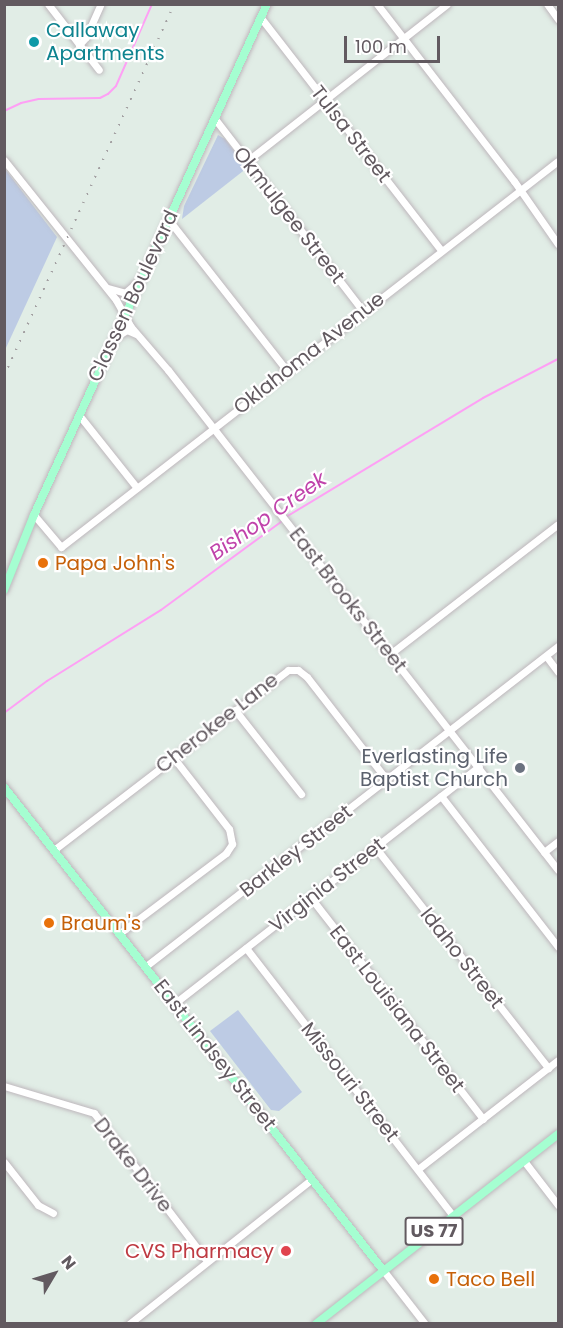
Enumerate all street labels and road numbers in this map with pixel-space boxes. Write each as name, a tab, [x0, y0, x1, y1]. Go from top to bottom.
street label: Tulsa Street	[306, 81, 396, 187]
street label: Okmulgee Street	[228, 142, 350, 288]
street label: Classen Boulevard	[83, 207, 183, 385]
street label: Oklahoma Avenue	[229, 287, 389, 419]
street label: East Brooks Street	[284, 523, 412, 677]
street label: Cherokee Lane	[151, 668, 283, 778]
street label: Barkley Street	[235, 800, 357, 902]
street label: Virginia Street	[265, 833, 389, 937]
street label: Idaho Street	[415, 903, 509, 1013]
street label: East Louisiana Street	[324, 921, 470, 1097]
street label: East Lindsey Street	[149, 975, 281, 1135]
street label: Missouri Street	[296, 1018, 404, 1146]
street label: Drake Drive	[89, 1113, 177, 1217]
road number: US 77	[404, 1216, 464, 1246]

